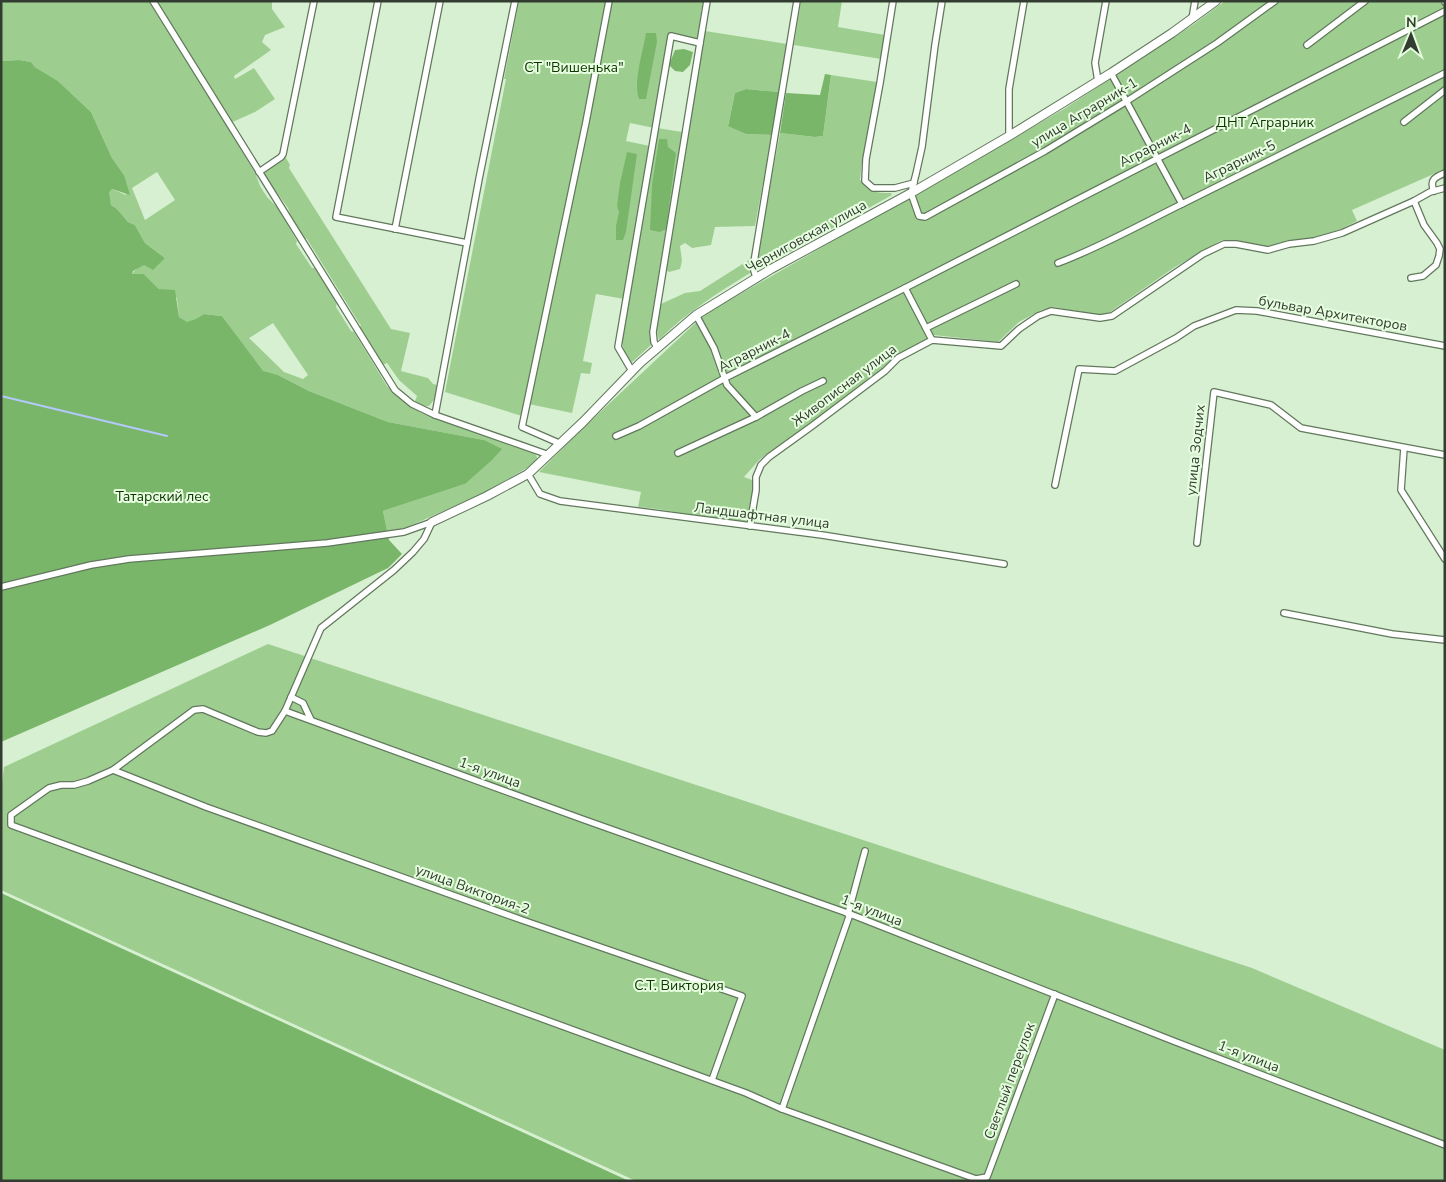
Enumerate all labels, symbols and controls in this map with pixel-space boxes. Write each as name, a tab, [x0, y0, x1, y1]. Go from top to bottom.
north arrow	[1386, 10, 1436, 60]
text: N	[1406, 13, 1417, 32]
park label: СТ "Вишенька"	[524, 58, 624, 77]
street label: улица Аграрник-1	[1027, 73, 1141, 152]
park label: ДНТ Аграрник	[1216, 113, 1315, 132]
street label: Аграрник-4	[1116, 119, 1195, 172]
street label: Аграрник-5	[1200, 136, 1279, 187]
street label: Черниговская улица	[743, 195, 870, 278]
street label: бульвар Архитекторов	[1257, 291, 1409, 336]
street label: Аграрник-4	[715, 324, 794, 377]
street label: Живописная улица	[788, 340, 900, 431]
street label: улица Зодчих	[1181, 403, 1210, 496]
park label: Татарский лес	[115, 487, 209, 506]
street label: Ландшафтная улица	[693, 498, 831, 533]
street label: 1-я улица	[456, 753, 523, 792]
street label: улица Виктория-2	[413, 860, 533, 919]
street label: 1-я улица	[838, 890, 905, 931]
park label: С.Т. Виктория	[634, 976, 724, 995]
street label: Светлый переулок	[980, 1020, 1040, 1142]
street label: 1-я улица	[1215, 1036, 1282, 1077]

